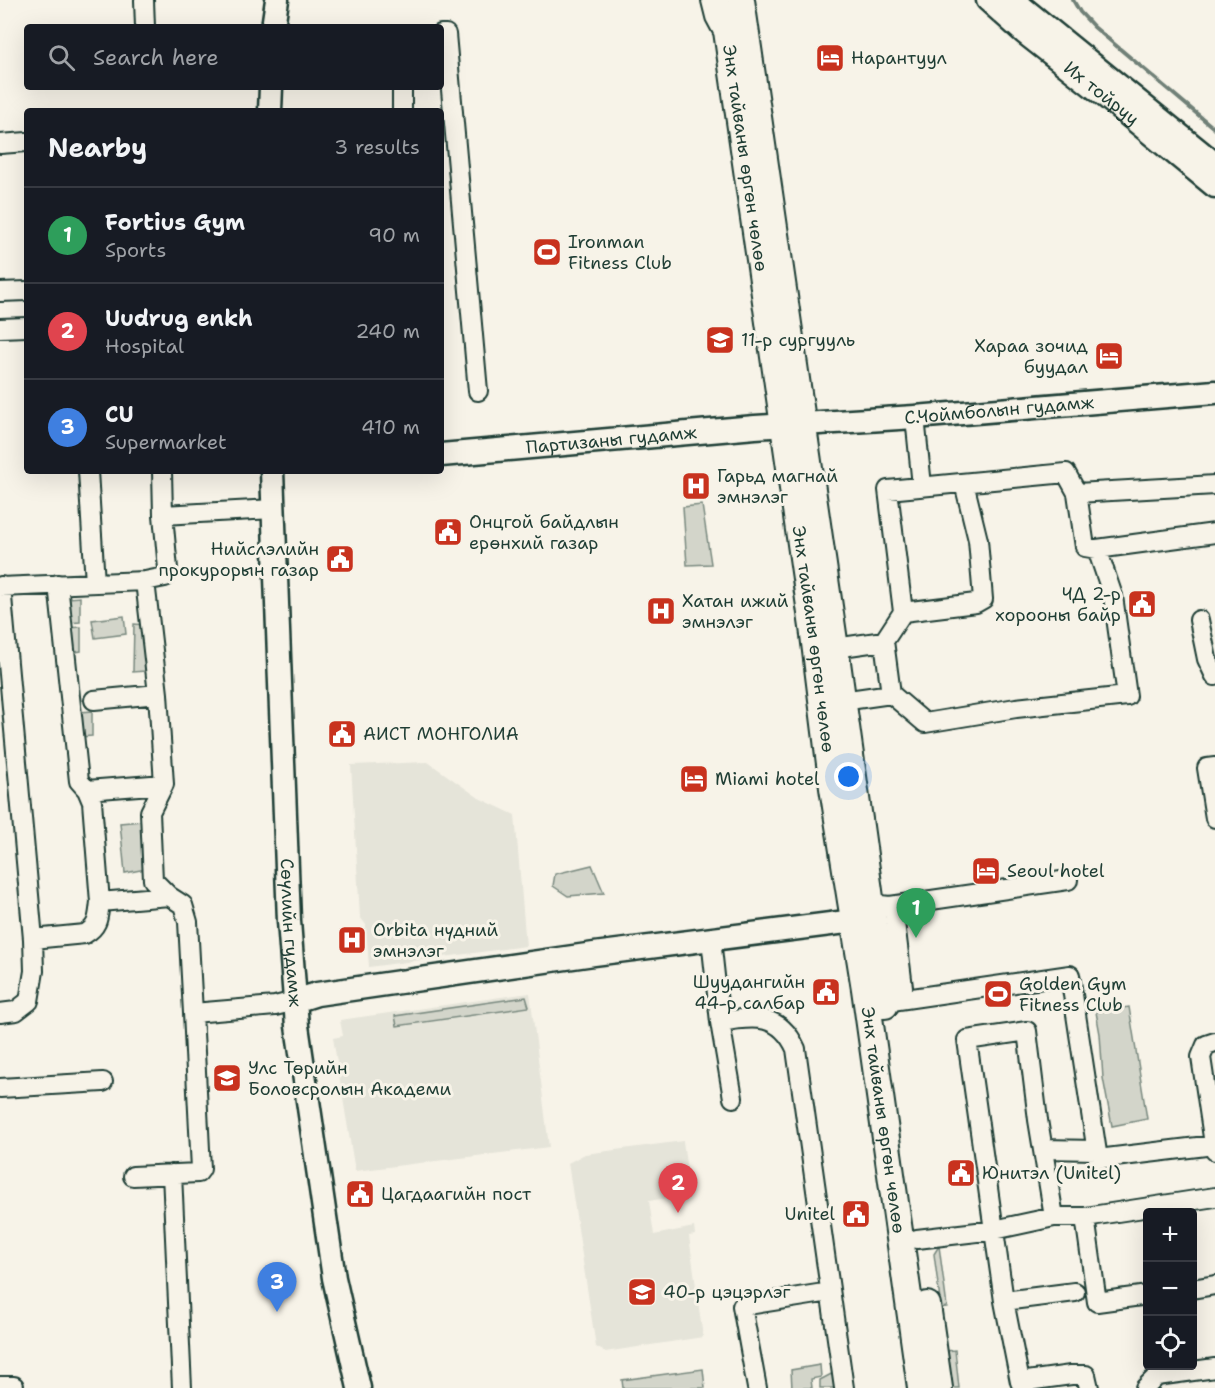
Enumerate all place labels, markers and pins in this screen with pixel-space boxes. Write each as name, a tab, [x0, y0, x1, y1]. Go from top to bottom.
hotel icon: Нарантуул	[814, 42, 846, 74]
place label: Нарантуул	[851, 46, 947, 70]
place label: Ironman Fitness Club	[568, 230, 672, 275]
sports icon: Ironman Fitness Club	[531, 236, 563, 268]
school or university icon: 11-р сургууль	[704, 324, 736, 356]
place label: 11-р сургууль	[741, 328, 855, 352]
place label: Хараа зочид буудал	[974, 334, 1089, 379]
hotel icon: Хараа зочид буудал	[1093, 340, 1125, 372]
place label: Гарьд магнай эмнэлэг	[717, 464, 838, 509]
hospital icon: Гарьд магнай эмнэлэг	[680, 470, 712, 502]
place label: Онцгой байдлын ерөнхий газар	[469, 510, 619, 555]
public building icon: Онцгой байдлын ерөнхий газар	[432, 516, 464, 548]
place label: Нийслэлийн прокурорын газар	[158, 537, 319, 582]
public building icon: Нийслэлийн прокурорын газар	[324, 543, 356, 575]
place label: ЧД 2-р хорооны байр	[995, 582, 1121, 627]
public building icon: ЧД 2-р хорооны байр	[1126, 588, 1158, 620]
place label: Хатан ижий эмнэлэг	[682, 589, 789, 634]
hospital icon: Хатан ижий эмнэлэг	[645, 595, 677, 627]
public building icon: АИСТ МОНГОЛИА	[326, 718, 358, 750]
place label: АИСТ МОНГОЛИА	[363, 722, 519, 746]
hotel icon: Miami hotel	[678, 763, 710, 795]
place label: Miami hotel	[715, 767, 820, 791]
hotel icon: Seoul hotel	[970, 855, 1002, 887]
place label: Seoul hotel	[1007, 859, 1105, 883]
pin: 1	[896, 888, 936, 938]
place label: Orbita нүдний эмнэлэг	[373, 918, 499, 963]
hospital icon: Orbita нүдний эмнэлэг	[336, 924, 368, 956]
place label: Шуудангийн 44-р салбар	[693, 970, 805, 1015]
place label: Golden Gym Fitness Club	[1019, 972, 1127, 1017]
public building icon: Шуудангийн 44-р салбар	[810, 976, 842, 1008]
sports icon: Golden Gym Fitness Club	[982, 978, 1014, 1010]
place label: Улс Төрийн Боловсролын Академи	[248, 1056, 452, 1101]
school or university icon: Улс Төрийн Боловсролын Академи	[211, 1062, 243, 1094]
public building icon: Юнитэл (Unitel)	[945, 1157, 977, 1189]
place label: Юнитэл (Unitel)	[982, 1161, 1121, 1185]
pin: 2	[658, 1164, 698, 1213]
public building icon: Цагдаагийн пост	[344, 1178, 376, 1210]
place label: Цагдаагийн пост	[381, 1182, 532, 1206]
public building icon: Unitel	[840, 1198, 872, 1230]
place label: Unitel	[785, 1202, 836, 1226]
pin: 3	[258, 1262, 296, 1312]
school or university icon: 40-р цэцэрлэг	[626, 1276, 658, 1308]
place label: 40-р цэцэрлэг	[663, 1280, 790, 1304]

